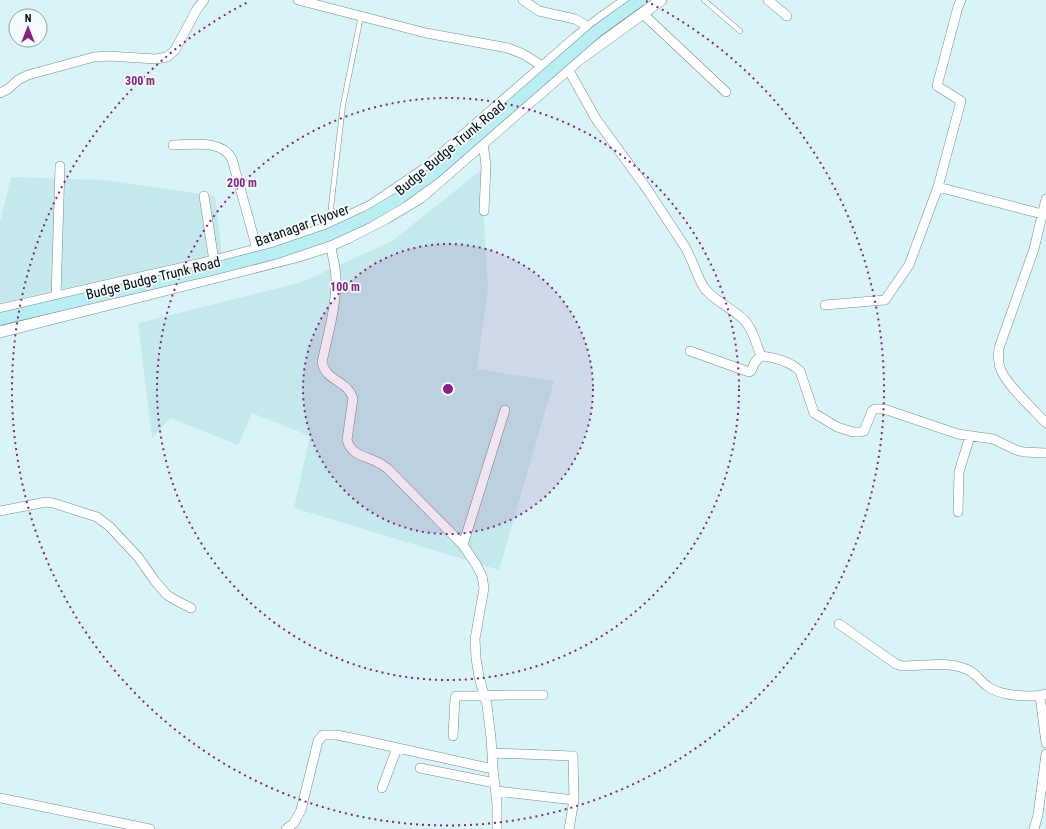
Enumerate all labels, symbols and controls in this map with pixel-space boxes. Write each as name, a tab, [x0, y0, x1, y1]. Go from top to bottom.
north arrow	[8, 8, 48, 48]
text: N	[25, 12, 32, 25]
text: 300 m	[125, 74, 155, 88]
street label: Budge Budge Trunk Road	[392, 98, 508, 198]
text: 200 m	[227, 176, 257, 190]
street label: Batanagar Flyover	[253, 201, 351, 249]
street label: Budge Budge Trunk Road	[84, 254, 222, 302]
text: 100 m	[330, 280, 360, 294]
centre of rings	[441, 382, 455, 396]

